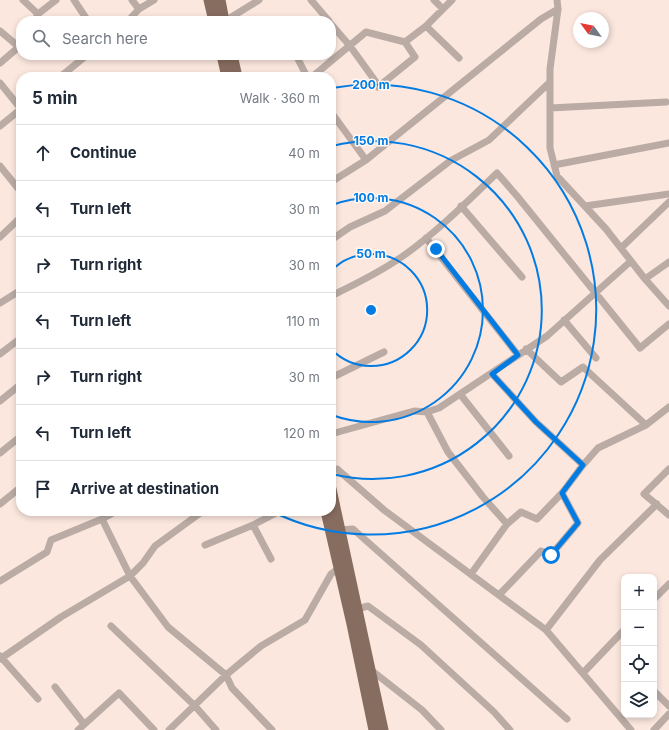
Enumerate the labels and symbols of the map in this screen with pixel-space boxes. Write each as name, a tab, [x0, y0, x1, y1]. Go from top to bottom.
north arrow	[573, 12, 609, 48]
text: 200 m	[352, 77, 390, 92]
text: 150 m	[354, 133, 388, 148]
text: 100 m	[353, 190, 389, 205]
route end	[427, 240, 445, 258]
text: 50 m	[356, 246, 386, 261]
centre of rings	[364, 303, 378, 317]
route start	[542, 546, 560, 564]

